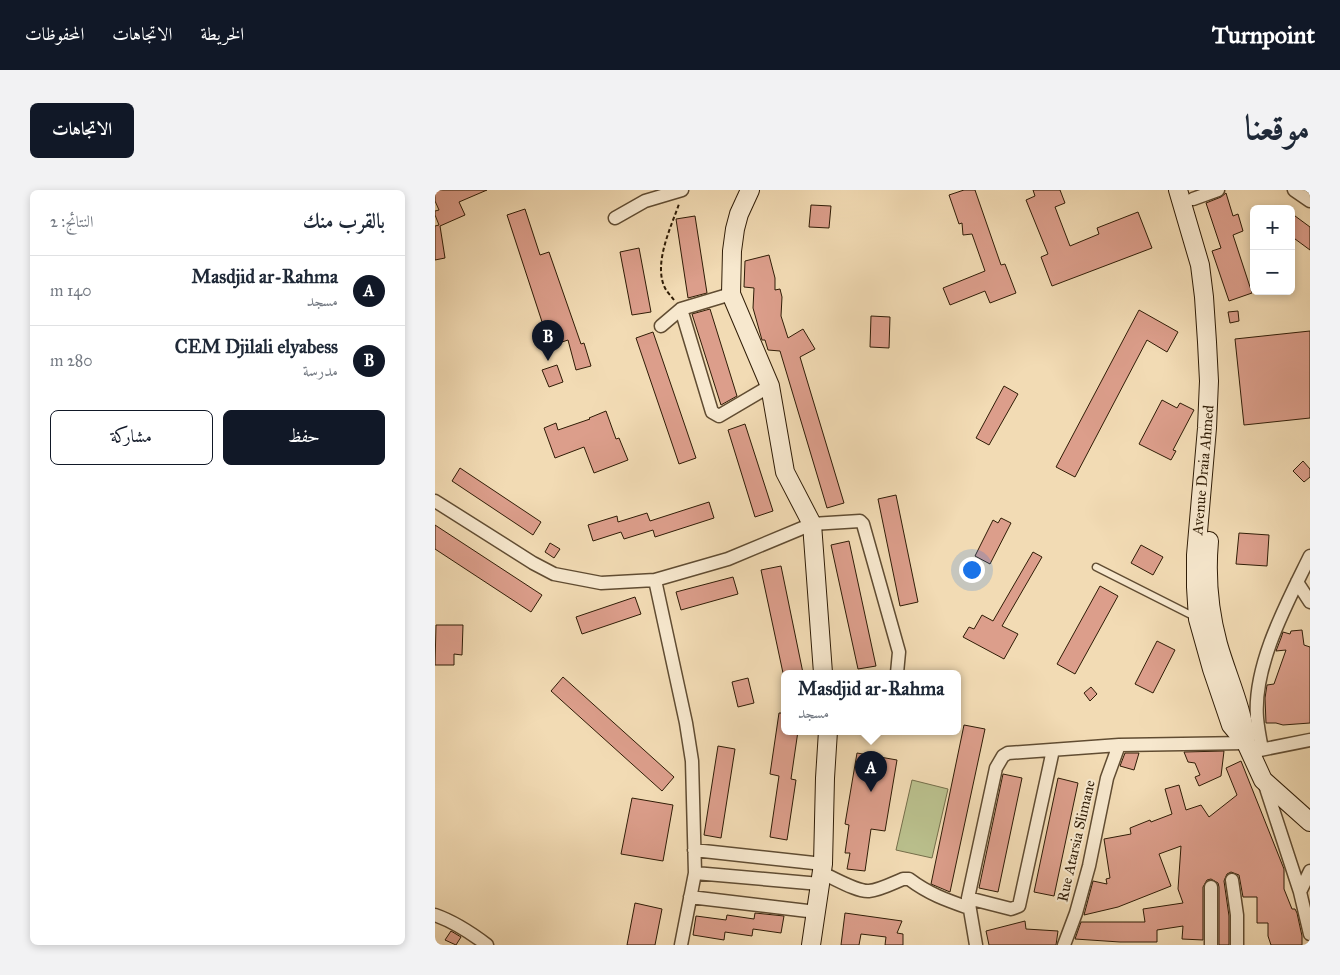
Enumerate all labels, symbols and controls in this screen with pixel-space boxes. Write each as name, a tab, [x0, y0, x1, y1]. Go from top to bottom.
text: Turnpoint	[1212, 20, 1315, 50]
text: المحفوظات	[25, 23, 84, 45]
text: الاتجاهات	[112, 23, 172, 45]
text: الخريطة	[200, 23, 244, 45]
button: الاتجاهات	[30, 103, 134, 158]
text: موقعنا	[1245, 106, 1310, 149]
map controls	[1250, 205, 1295, 295]
button: +	[1250, 205, 1295, 250]
text: بالقرب منك	[303, 208, 385, 234]
text: النتائج: 2	[50, 212, 93, 231]
button: −	[1250, 250, 1295, 295]
text: Masdjid ar-Rahma	[192, 265, 338, 288]
text: 140 m	[50, 281, 91, 300]
text: A	[364, 281, 374, 300]
text: مسجد	[307, 291, 338, 310]
pin: B	[532, 320, 564, 361]
text: CEM Djilali elyabess	[175, 335, 338, 358]
text: 280 m	[50, 351, 93, 370]
text: B	[364, 351, 374, 370]
text: مدرسة	[303, 361, 338, 380]
street label: Avenue Draia Ahmed	[1188, 404, 1218, 537]
button: مشاركة	[50, 410, 213, 465]
button: حفظ	[223, 410, 385, 465]
your location	[959, 557, 985, 583]
popup	[781, 670, 961, 735]
text: Masdjid ar-Rahma	[798, 677, 944, 700]
text: مسجد	[798, 703, 829, 722]
pin: A	[855, 751, 887, 792]
street label: Rue Atarsia Slimane	[1053, 778, 1099, 904]

